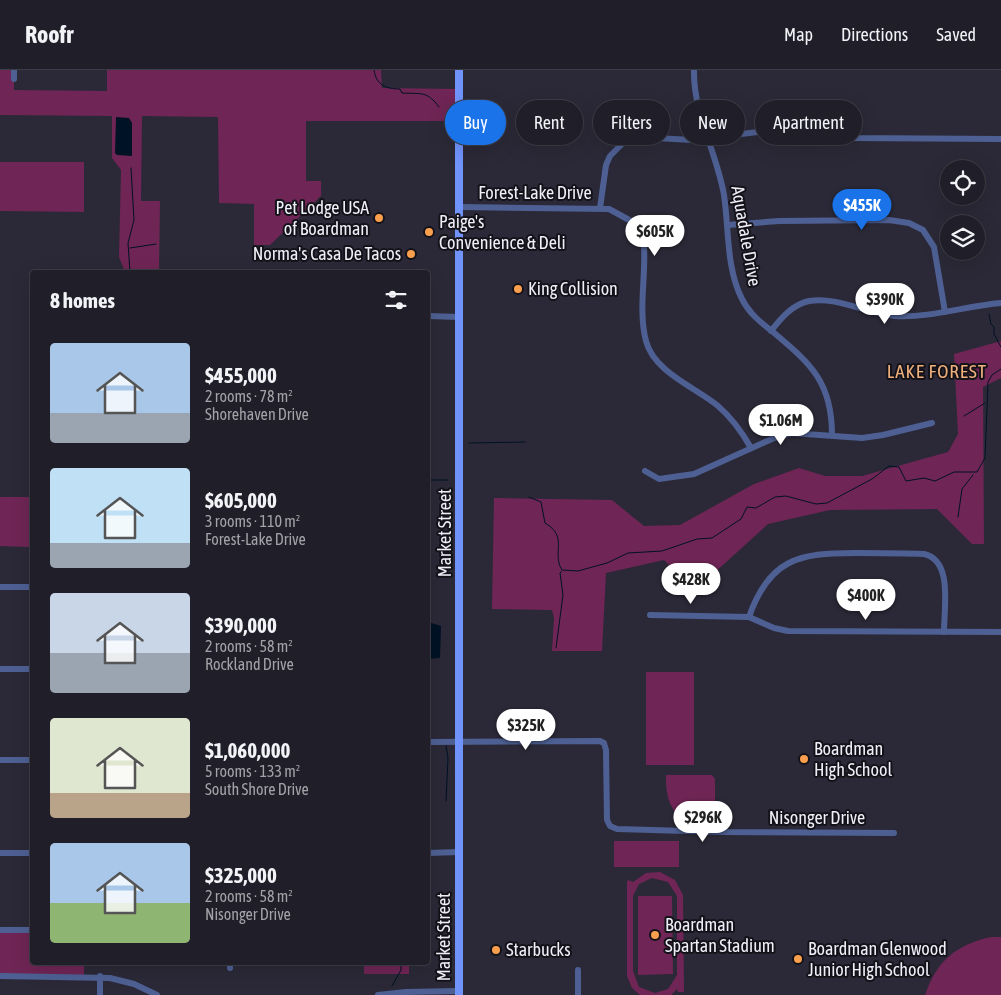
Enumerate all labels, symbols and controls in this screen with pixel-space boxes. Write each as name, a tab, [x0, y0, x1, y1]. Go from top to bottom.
text: Roofr	[25, 21, 73, 48]
text: Map	[784, 24, 813, 45]
text: Directions	[841, 24, 908, 45]
text: Saved	[936, 24, 976, 45]
chip: Buy	[445, 100, 506, 145]
chip: Rent	[516, 100, 583, 145]
chip: Filters	[593, 100, 670, 145]
chip: New	[680, 100, 745, 145]
chip: Apartment	[755, 100, 862, 145]
map controls	[940, 160, 985, 260]
button: locate	[940, 160, 985, 205]
street label: Forest-Lake Drive	[478, 182, 592, 203]
street label: Aquadale Drive	[727, 184, 766, 288]
pin: $455K	[827, 189, 897, 231]
text: $455K	[843, 196, 881, 214]
place label: Pet Lodge USA of Boardman	[276, 197, 369, 239]
place label: Paige's Convenience & Deli	[439, 211, 566, 253]
marker: Pet Lodge USA of Boardman	[373, 212, 385, 224]
pin: $605K	[620, 214, 690, 257]
button: layers	[940, 215, 985, 260]
text: $605K	[636, 222, 674, 240]
marker: Paige's Convenience & Deli	[423, 226, 435, 238]
place label: Norma's Casa De Tacos	[253, 243, 401, 264]
marker: Norma's Casa De Tacos	[405, 248, 417, 260]
place label: King Collision	[528, 278, 618, 299]
pin: $390K	[850, 282, 920, 325]
marker: King Collision	[512, 283, 524, 295]
icon: filters	[382, 286, 410, 314]
text: 8 homes	[50, 288, 115, 312]
text: $390K	[866, 290, 904, 308]
district label: LAKE FOREST	[887, 360, 987, 382]
icon: home	[90, 363, 150, 423]
text: $455,000	[205, 363, 277, 387]
text: 2 rooms · 78 m²	[205, 387, 293, 405]
pin: $1.06M	[740, 404, 822, 446]
text: Shorehaven Drive	[205, 405, 309, 423]
text: $1.06M	[760, 411, 802, 429]
icon: home	[90, 488, 150, 548]
text: $605,000	[205, 488, 277, 512]
street label: Market Street	[434, 489, 455, 577]
text: 3 rooms · 110 m²	[205, 512, 300, 530]
text: Forest-Lake Drive	[205, 530, 306, 548]
pin: $428K	[656, 562, 726, 605]
text: $428K	[672, 570, 710, 588]
pin: $400K	[831, 578, 901, 621]
text: $400K	[847, 586, 885, 604]
icon: home	[90, 613, 150, 673]
text: $390,000	[205, 613, 277, 637]
text: 2 rooms · 58 m²	[205, 637, 293, 655]
text: Rockland Drive	[205, 655, 294, 673]
pin: $325K	[491, 708, 561, 751]
text: $325K	[507, 716, 545, 734]
icon: home	[90, 738, 150, 798]
text: $1,060,000	[205, 738, 290, 762]
place label: Boardman High School	[814, 738, 892, 780]
marker: Boardman High School	[798, 753, 810, 765]
text: 5 rooms · 133 m²	[205, 762, 300, 780]
text: South Shore Drive	[205, 780, 309, 798]
pin: $296K	[668, 800, 738, 843]
street label: Nisonger Drive	[769, 807, 865, 828]
text: $296K	[684, 808, 722, 826]
icon: home	[90, 863, 150, 923]
text: $325,000	[205, 863, 277, 887]
text: 2 rooms · 58 m²	[205, 887, 293, 905]
street label: Market Street	[433, 893, 454, 981]
text: Nisonger Drive	[205, 905, 291, 923]
place label: Boardman Spartan Stadium	[665, 914, 775, 956]
marker: Boardman Spartan Stadium	[649, 929, 661, 941]
place label: Boardman Glenwood Junior High School	[808, 938, 947, 980]
place label: Starbucks	[506, 939, 571, 960]
marker: Starbucks	[490, 944, 502, 956]
marker: Boardman Glenwood Junior High School	[792, 953, 804, 965]

